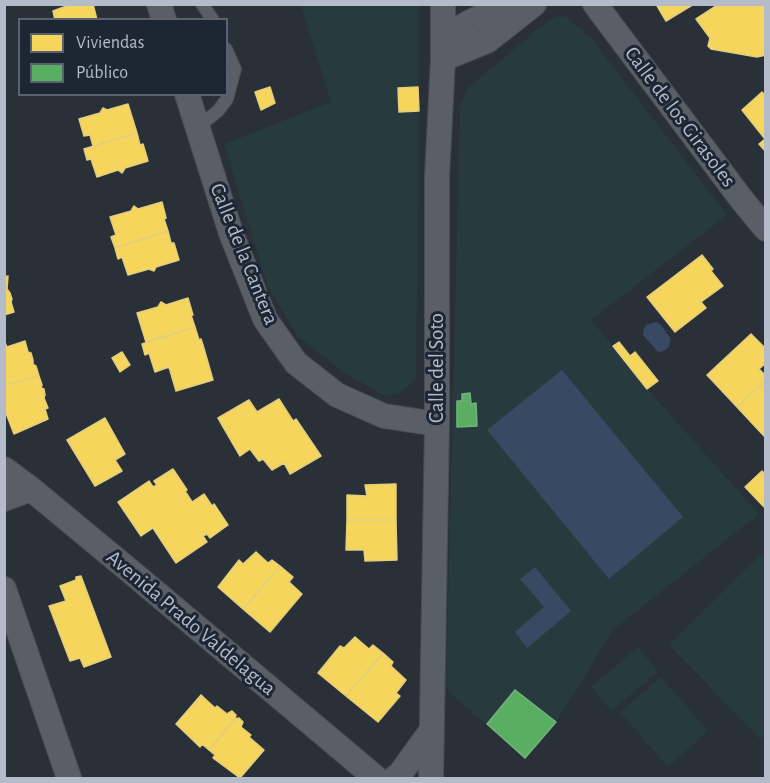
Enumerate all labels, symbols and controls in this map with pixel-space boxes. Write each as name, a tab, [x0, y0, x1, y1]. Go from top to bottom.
legend	[18, 18, 228, 96]
text: Viviendas	[76, 34, 144, 52]
street label: Calle de los Girasoles	[619, 42, 741, 192]
text: Público	[76, 64, 128, 82]
street label: Calle de la Cantera	[204, 180, 284, 328]
street label: Calle del Soto	[424, 313, 450, 423]
street label: Avenida Prado Valdelagua	[101, 545, 281, 701]

